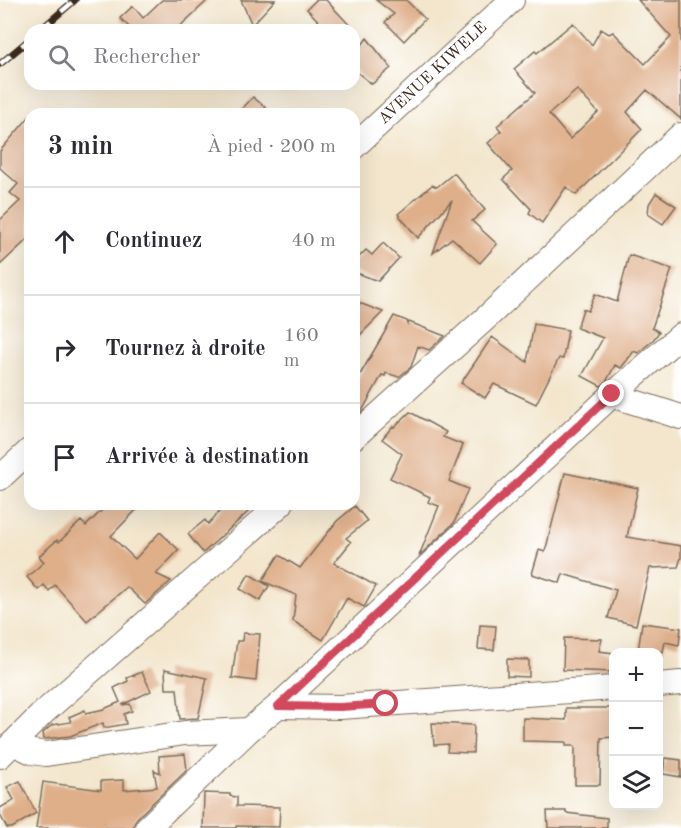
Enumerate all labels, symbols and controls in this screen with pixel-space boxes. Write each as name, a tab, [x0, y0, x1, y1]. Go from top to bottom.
street label: AVENUE KIWELE	[376, 19, 490, 128]
search box	[24, 24, 360, 90]
icon: search	[45, 41, 78, 74]
text: Rechercher	[93, 46, 200, 68]
text: 3 min	[48, 134, 113, 160]
text: À pied · 200 m	[207, 137, 336, 157]
icon: ahead	[48, 225, 81, 258]
text: Continuez	[105, 230, 202, 252]
text: 40 m	[291, 231, 336, 251]
text: 160 m	[284, 326, 319, 371]
icon: right	[48, 333, 81, 366]
text: Tournez à droite	[105, 338, 266, 360]
route end	[598, 380, 624, 406]
icon: arrive	[48, 441, 81, 474]
text: Arrivée à destination	[105, 446, 309, 468]
map controls	[609, 648, 663, 810]
button: +	[609, 648, 663, 702]
route start	[372, 690, 398, 716]
button: −	[609, 702, 663, 756]
button: layers	[609, 756, 663, 810]

